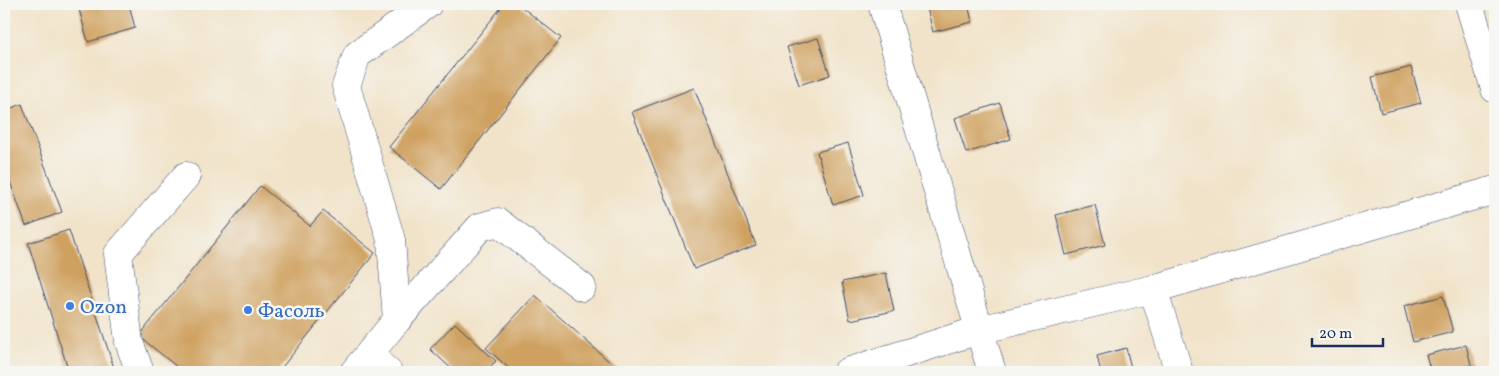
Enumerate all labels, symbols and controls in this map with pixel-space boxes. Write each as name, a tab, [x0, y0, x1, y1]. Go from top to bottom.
place label: Ozon	[80, 294, 127, 322]
place label: Фасоль	[258, 298, 325, 326]
marker: Ozon	[64, 300, 76, 312]
marker: Фасоль	[242, 304, 254, 316]
scale bar	[1312, 316, 1383, 348]
text: 20 m	[1319, 324, 1352, 345]

